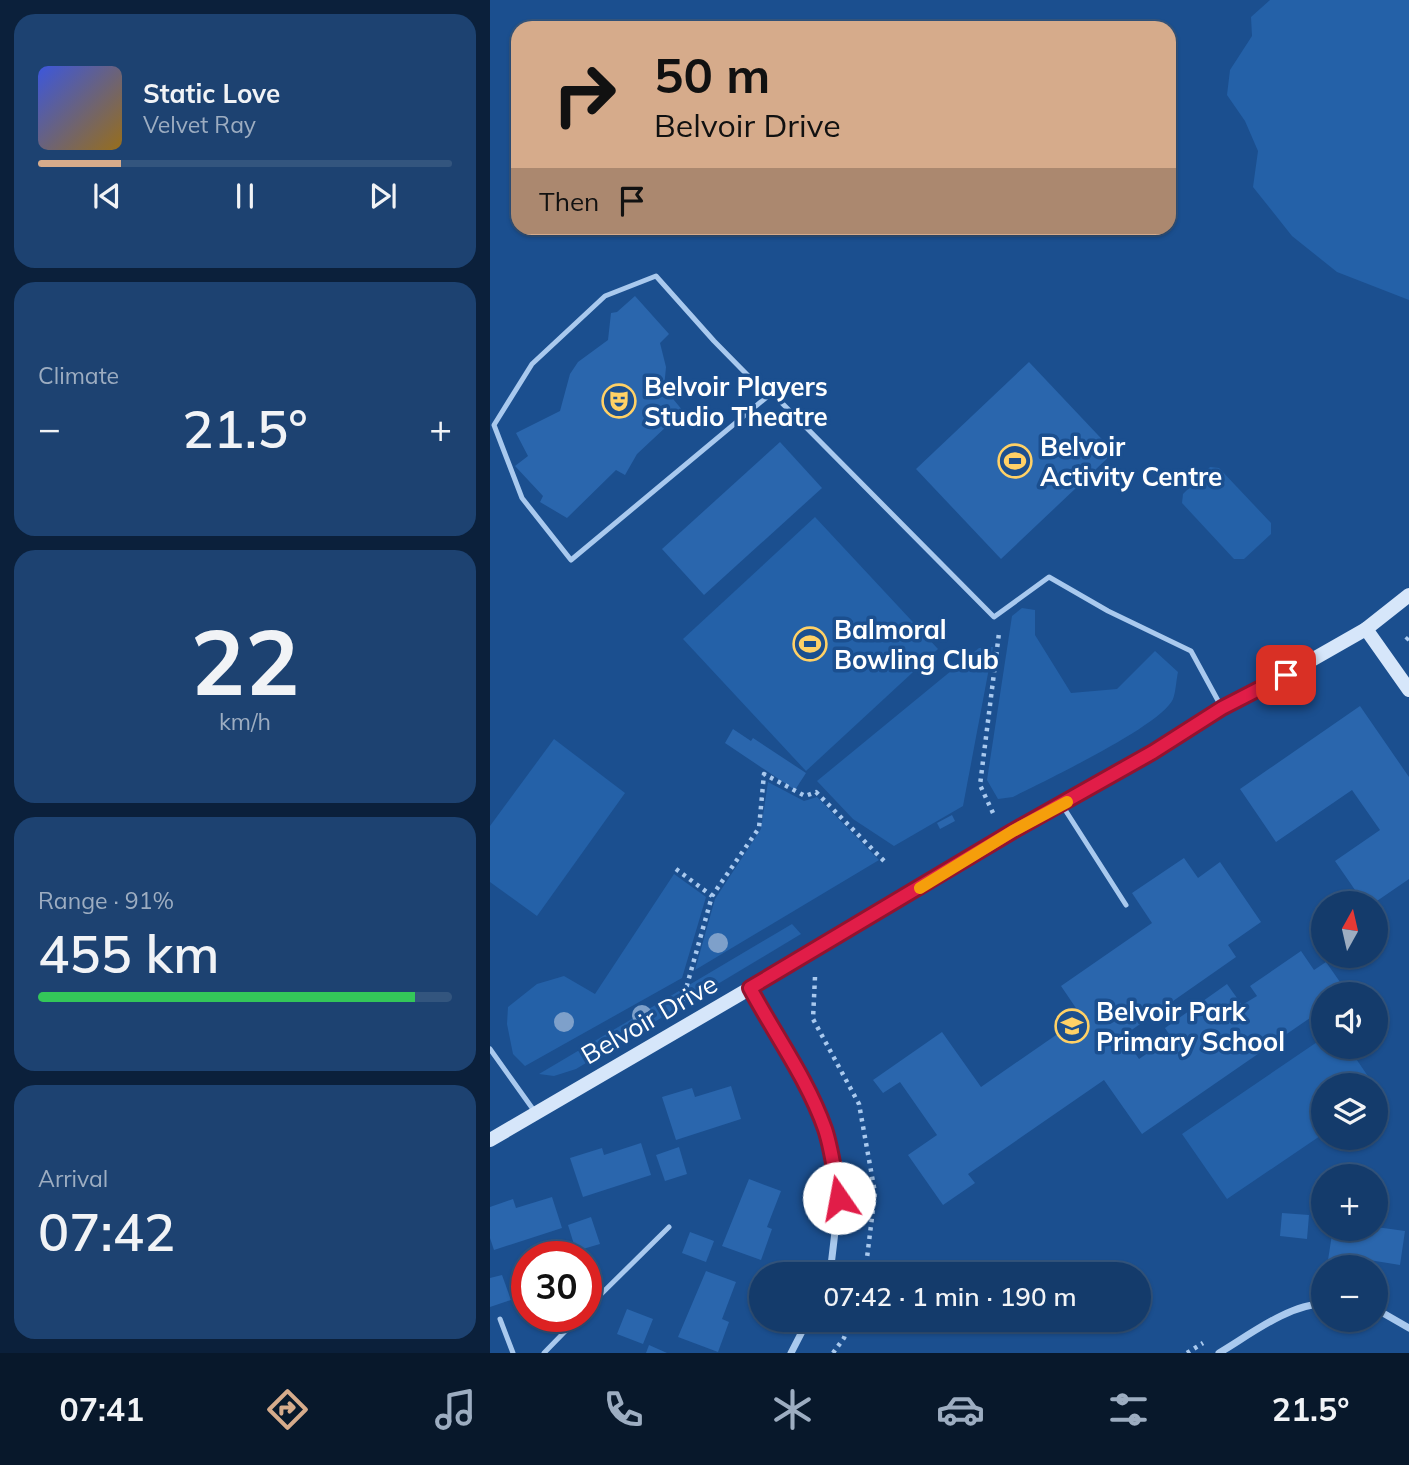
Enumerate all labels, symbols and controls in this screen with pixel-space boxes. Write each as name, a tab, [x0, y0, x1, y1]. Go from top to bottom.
text: 50 m	[654, 44, 770, 105]
icon: right	[539, 49, 630, 140]
text: Static Love	[143, 77, 280, 110]
text: Belvoir Drive	[654, 105, 841, 145]
text: Velvet Ray	[143, 110, 256, 139]
icon: previous	[88, 177, 126, 215]
icon: pause	[226, 177, 264, 215]
icon: next	[364, 177, 402, 215]
icon: arrive	[613, 182, 651, 220]
text: Then	[539, 185, 599, 218]
text: Climate	[38, 361, 119, 390]
place label: Belvoir Players Studio Theatre	[644, 370, 828, 433]
theatre icon: Belvoir Players Studio Theatre	[600, 382, 638, 420]
text: 21.5°	[182, 396, 308, 461]
text: −	[38, 404, 61, 452]
text: +	[429, 404, 452, 452]
place label: Belvoir Activity Centre	[1040, 430, 1222, 493]
sports icon: Belvoir Activity Centre	[996, 442, 1034, 480]
text: 22	[190, 604, 300, 718]
place label: Balmoral Bowling Club	[834, 613, 999, 676]
sports icon: Balmoral Bowling Club	[791, 625, 829, 663]
pin	[1256, 645, 1316, 705]
icon: arrive	[1267, 656, 1305, 694]
text: km/h	[219, 707, 271, 736]
text: Range · 91%	[38, 886, 174, 915]
north arrow	[1311, 891, 1388, 968]
map controls	[1311, 891, 1388, 1332]
text: 455 km	[38, 921, 219, 986]
street label: Belvoir Drive	[575, 967, 723, 1071]
button: sound	[1311, 982, 1388, 1059]
place label: Belvoir Park Primary School	[1096, 995, 1285, 1058]
school or university icon: Belvoir Park Primary School	[1053, 1007, 1091, 1045]
button: layers	[1311, 1073, 1388, 1150]
position arrow	[802, 1161, 876, 1235]
text: Arrival	[38, 1164, 108, 1193]
button: +	[1311, 1164, 1388, 1241]
text: 07:42	[38, 1199, 175, 1264]
speed limit sign: 30	[511, 1241, 602, 1332]
button: −	[1311, 1255, 1388, 1332]
text: 07:42 · 1 min · 190 m	[823, 1280, 1077, 1313]
icon: directions	[263, 1385, 312, 1434]
icon: music	[431, 1385, 480, 1434]
icon: phone	[599, 1385, 648, 1434]
icon: climate	[768, 1385, 817, 1434]
icon: car	[936, 1385, 985, 1434]
icon: filters	[1104, 1385, 1153, 1434]
text: 07:41	[60, 1389, 144, 1429]
text: 21.5°	[1272, 1389, 1349, 1429]

